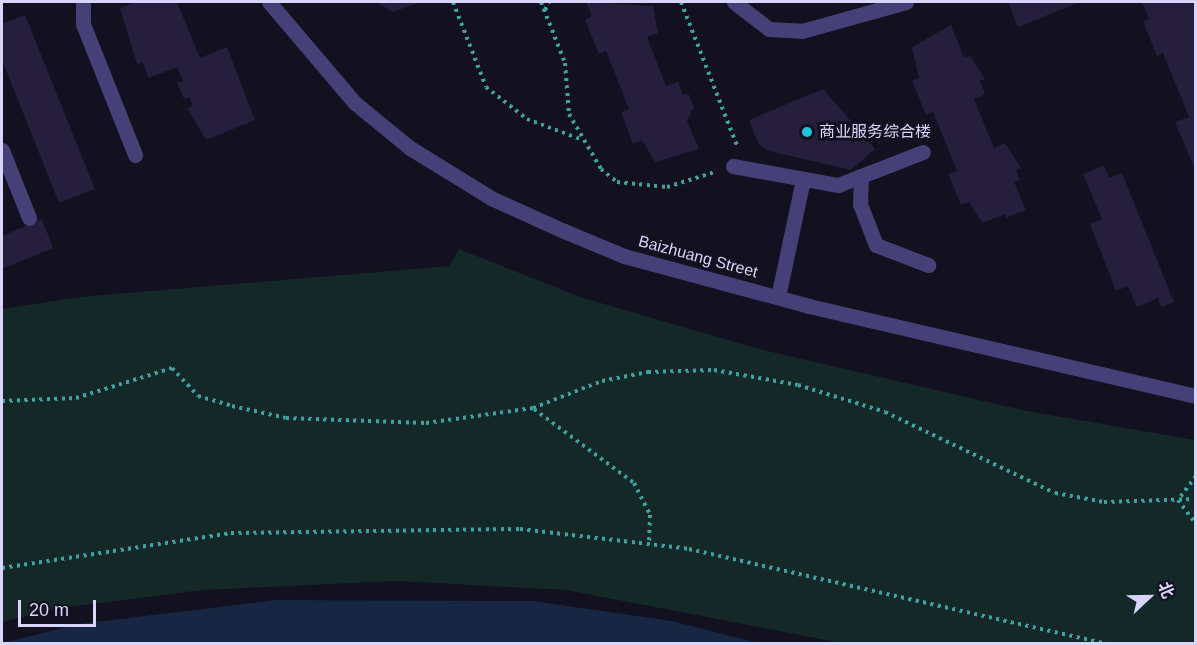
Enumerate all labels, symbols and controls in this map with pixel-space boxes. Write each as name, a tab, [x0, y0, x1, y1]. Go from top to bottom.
place label: 商业服务综合楼	[819, 122, 931, 142]
marker: 商业服务综合楼	[800, 125, 814, 139]
street label: Baizhuang Street	[636, 232, 760, 282]
north arrow	[1119, 567, 1179, 627]
text: 北	[1155, 579, 1177, 601]
scale bar	[21, 588, 99, 626]
text: 20 m	[29, 600, 69, 620]

